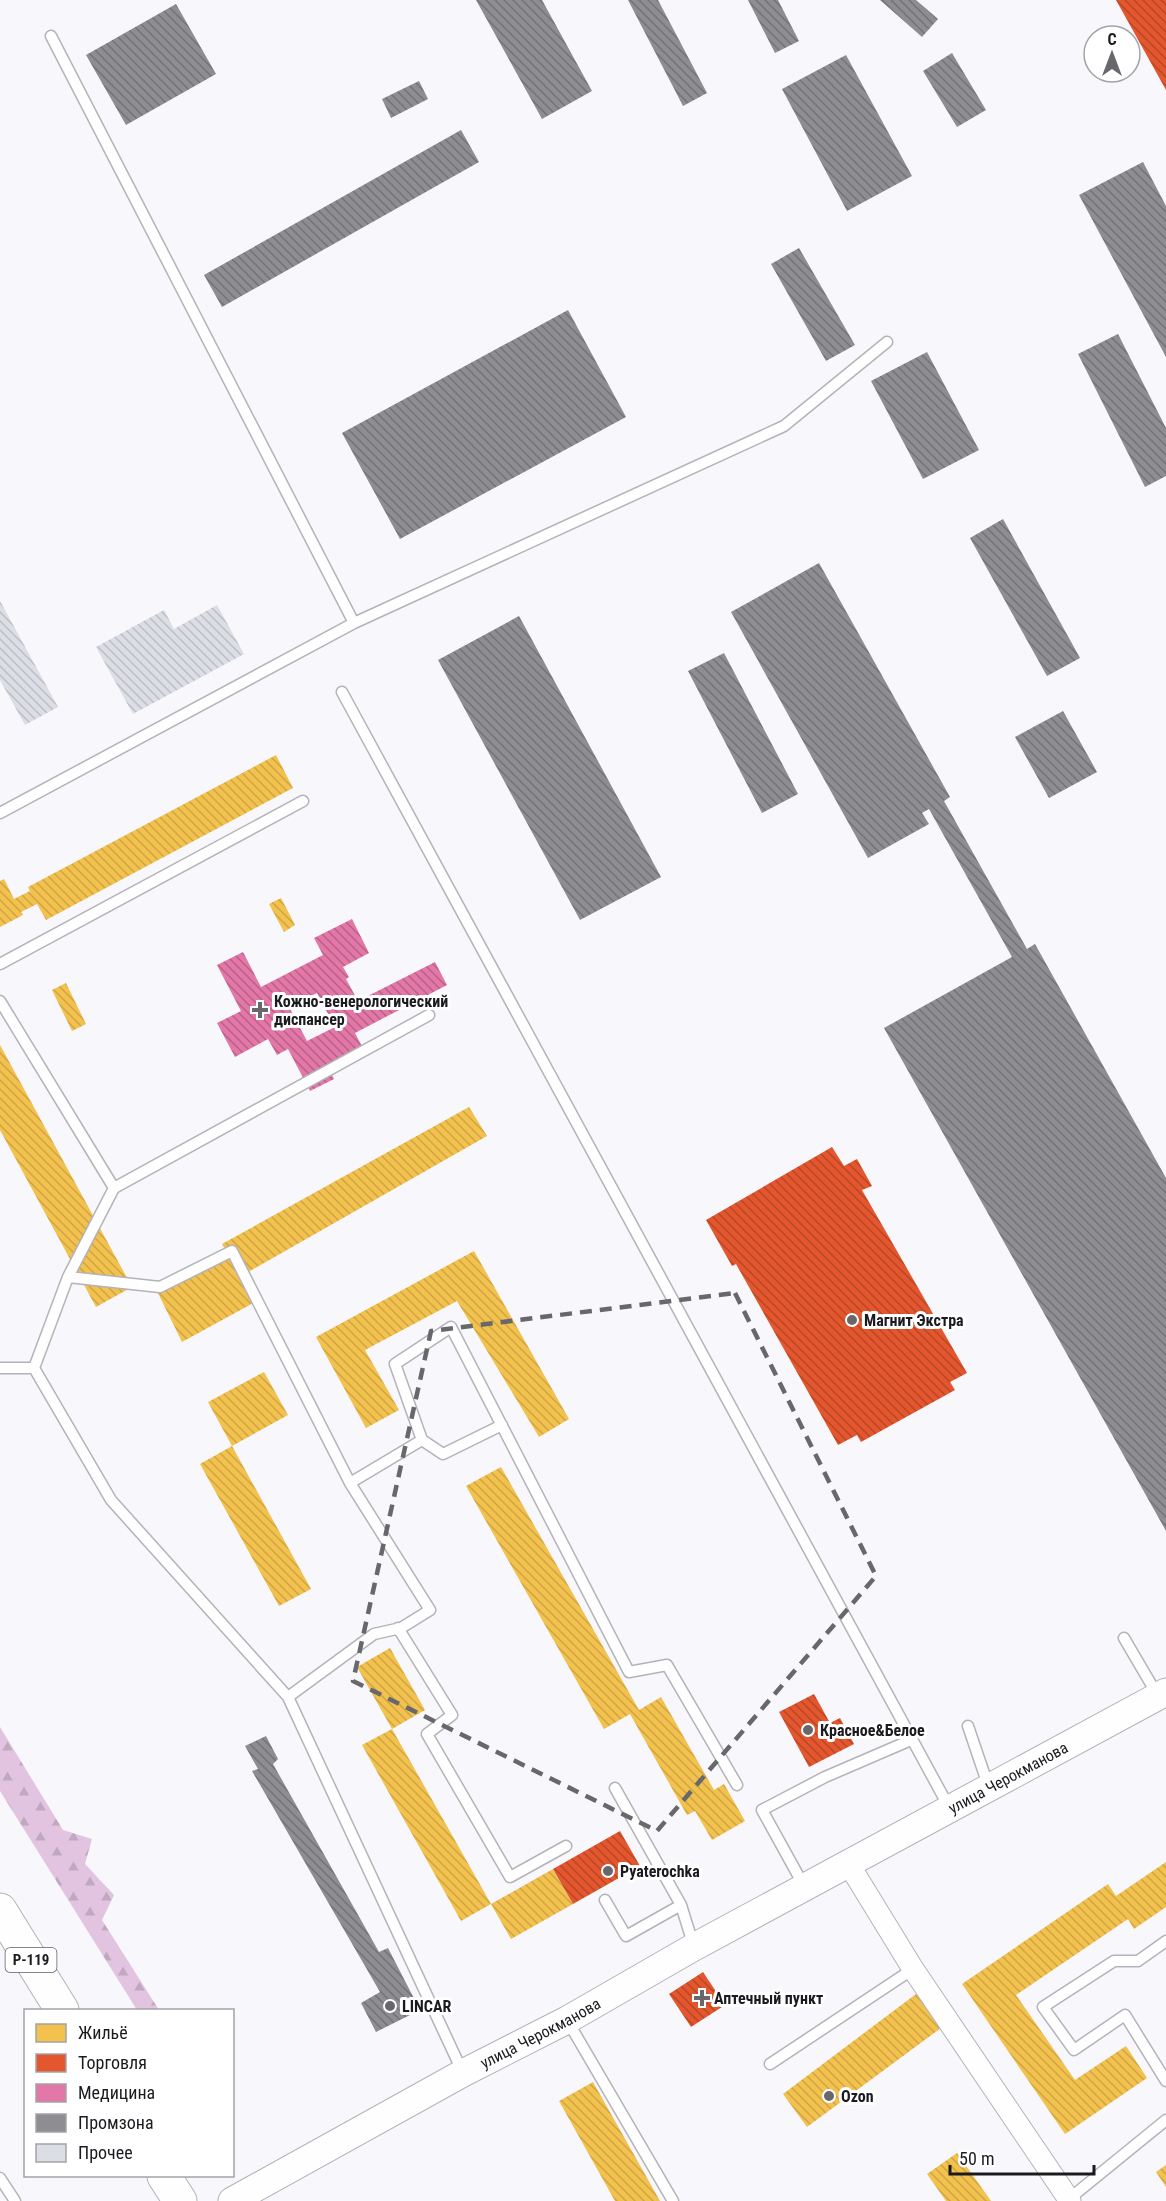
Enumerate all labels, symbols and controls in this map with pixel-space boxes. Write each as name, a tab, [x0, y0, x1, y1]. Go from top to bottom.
north arrow	[1082, 24, 1142, 84]
text: С	[1107, 30, 1117, 49]
place label: Кожно-венерологический диспансер	[274, 992, 448, 1029]
marker: Кожно-венерологический диспансер	[251, 1001, 269, 1019]
place label: Магнит Экстра	[864, 1311, 964, 1330]
marker: Магнит Экстра	[845, 1313, 859, 1327]
place label: Красное&Белое	[820, 1721, 925, 1740]
marker: Красное&Белое	[801, 1723, 815, 1737]
street label: улица Черокманова	[945, 1738, 1071, 1818]
place label: Pyaterochka	[620, 1862, 700, 1881]
marker: Pyaterochka	[601, 1864, 615, 1878]
road number: Р-119	[6, 1948, 57, 1972]
place label: Аптечный пункт	[714, 1989, 823, 2008]
marker: Аптечный пункт	[695, 1991, 709, 2005]
street label: улица Черокманова	[477, 1994, 604, 2073]
place label: LINCAR	[402, 1997, 451, 2016]
marker: LINCAR	[383, 1999, 397, 2013]
legend	[24, 2009, 234, 2177]
text: Жильё	[78, 2022, 128, 2043]
text: Торговля	[78, 2052, 147, 2073]
text: Медицина	[78, 2082, 155, 2103]
place label: Ozon	[841, 2087, 874, 2106]
marker: Ozon	[822, 2089, 836, 2103]
text: Промзона	[78, 2112, 154, 2133]
scale bar	[950, 2138, 1094, 2176]
text: Прочее	[78, 2142, 133, 2163]
text: 50 m	[959, 2148, 994, 2169]

